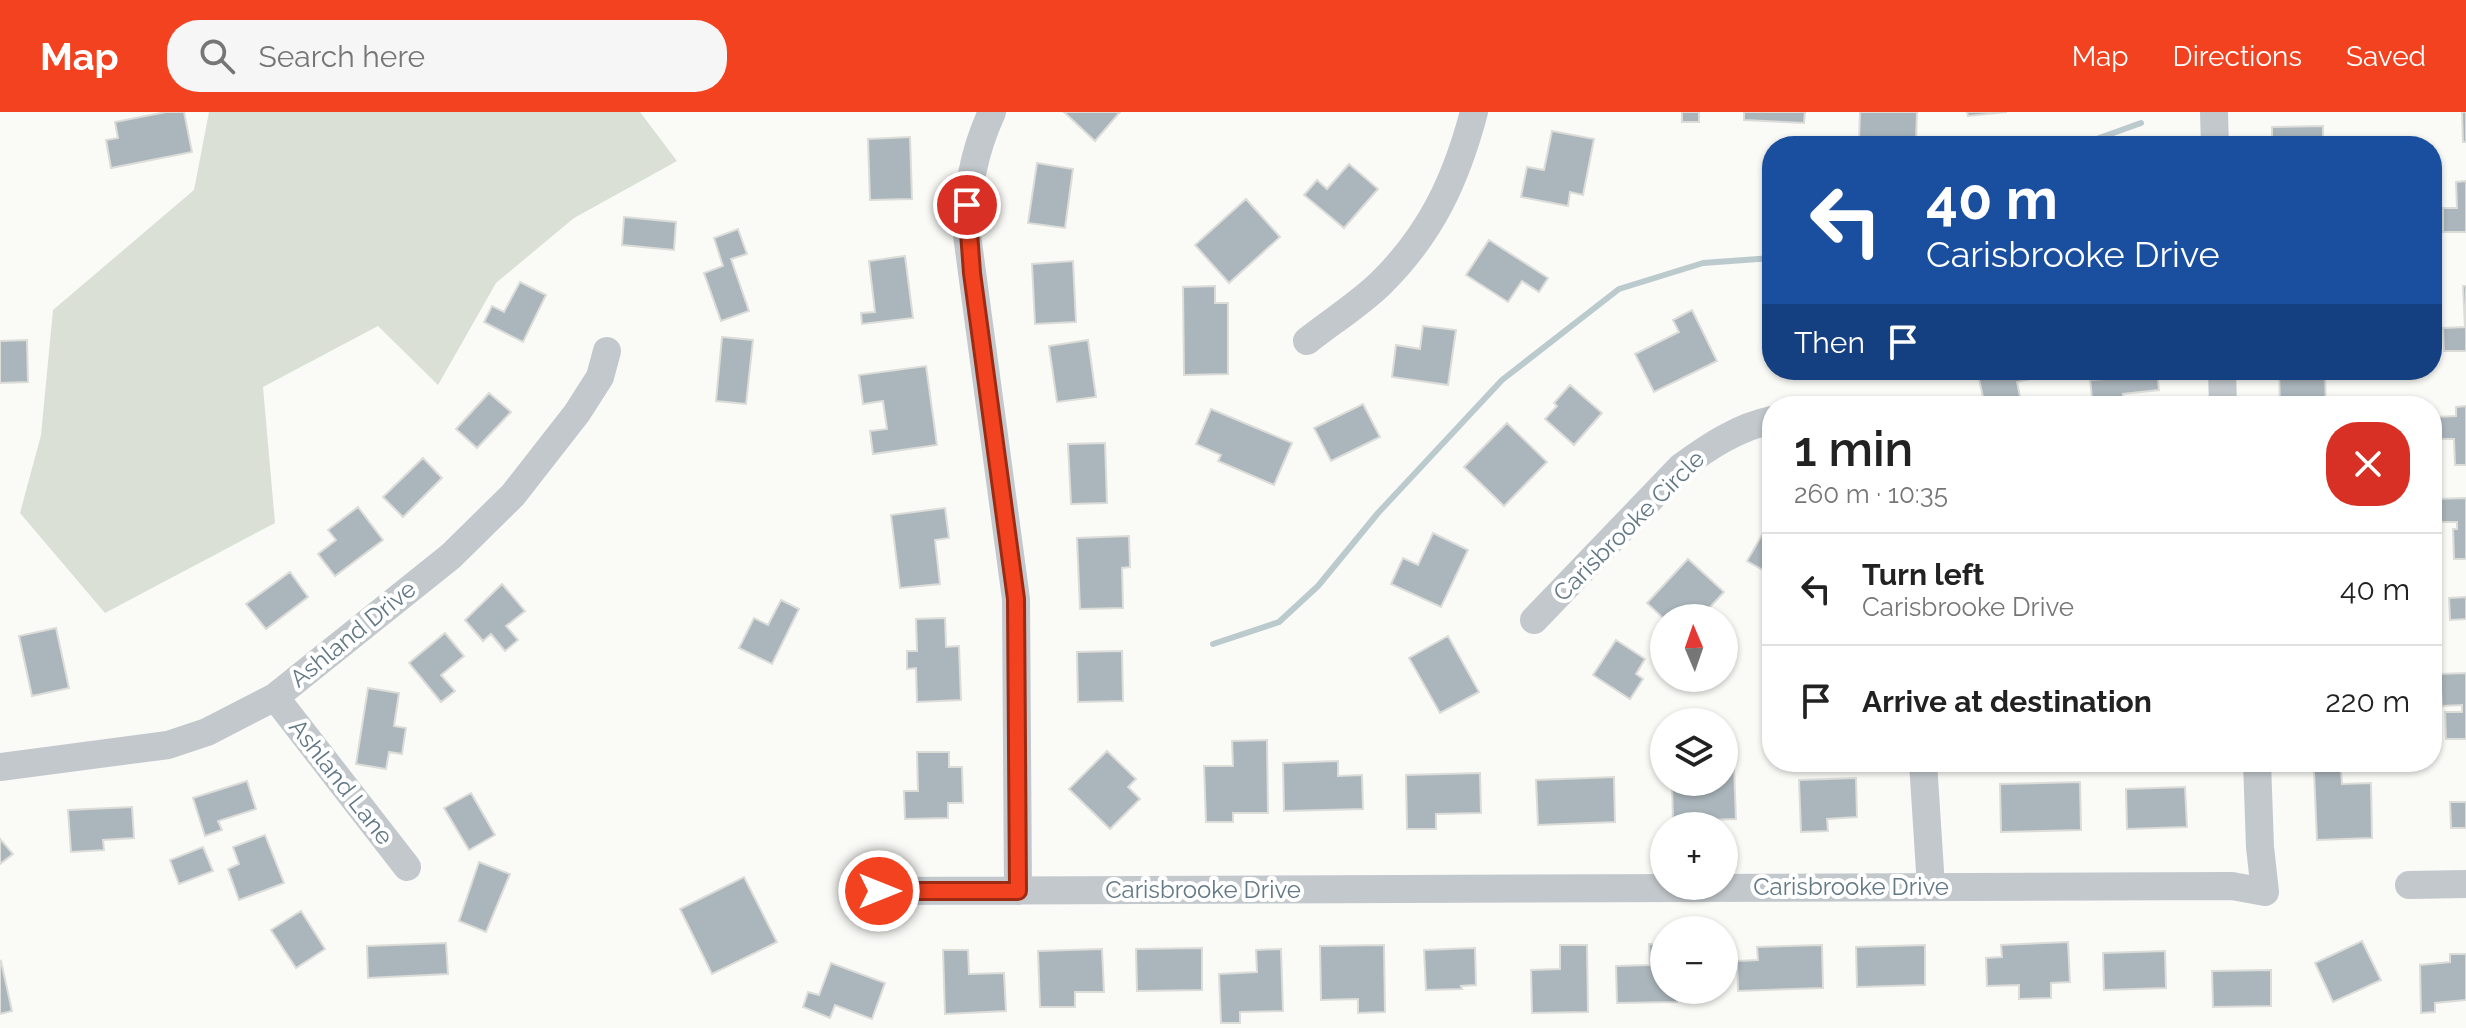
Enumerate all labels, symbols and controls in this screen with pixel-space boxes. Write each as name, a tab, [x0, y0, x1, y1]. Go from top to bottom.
search box	[167, 20, 727, 92]
text: Map	[40, 34, 119, 79]
icon: search	[195, 34, 239, 78]
text: Search here	[259, 39, 425, 74]
text: Map	[2072, 40, 2129, 73]
text: Directions	[2173, 40, 2302, 73]
text: Saved	[2346, 40, 2426, 73]
text: 40 m	[1926, 166, 2058, 232]
icon: left	[1794, 168, 1898, 272]
pin	[933, 171, 1001, 239]
icon: arrive	[945, 183, 989, 227]
text: Carisbrooke Drive	[1926, 233, 2220, 275]
icon: arrive	[1881, 320, 1925, 364]
text: Then	[1794, 325, 1865, 360]
text: 1 min	[1794, 421, 1913, 477]
button: close	[2326, 422, 2410, 506]
street label: Carisbrooke Circle	[1547, 444, 1710, 607]
text: 260 m · 10:35	[1794, 479, 1948, 509]
text: Turn left	[1862, 557, 1984, 592]
icon: left	[1794, 567, 1838, 611]
text: 40 m	[2340, 572, 2410, 607]
street label: Ashland Drive	[284, 574, 421, 693]
text: Carisbrooke Drive	[1862, 592, 2074, 622]
north arrow	[1650, 604, 1738, 692]
map controls	[1650, 604, 1738, 1004]
icon: arrive	[1794, 679, 1838, 723]
text: Arrive at destination	[1862, 684, 2152, 719]
text: 220 m	[2325, 684, 2410, 719]
button: layers	[1650, 708, 1738, 796]
street label: Ashland Lane	[283, 713, 399, 850]
button: +	[1650, 812, 1738, 900]
position arrow	[837, 849, 921, 933]
street label: Carisbrooke Drive	[1753, 872, 1949, 901]
street label: Carisbrooke Drive	[1105, 875, 1301, 904]
button: −	[1650, 916, 1738, 1004]

